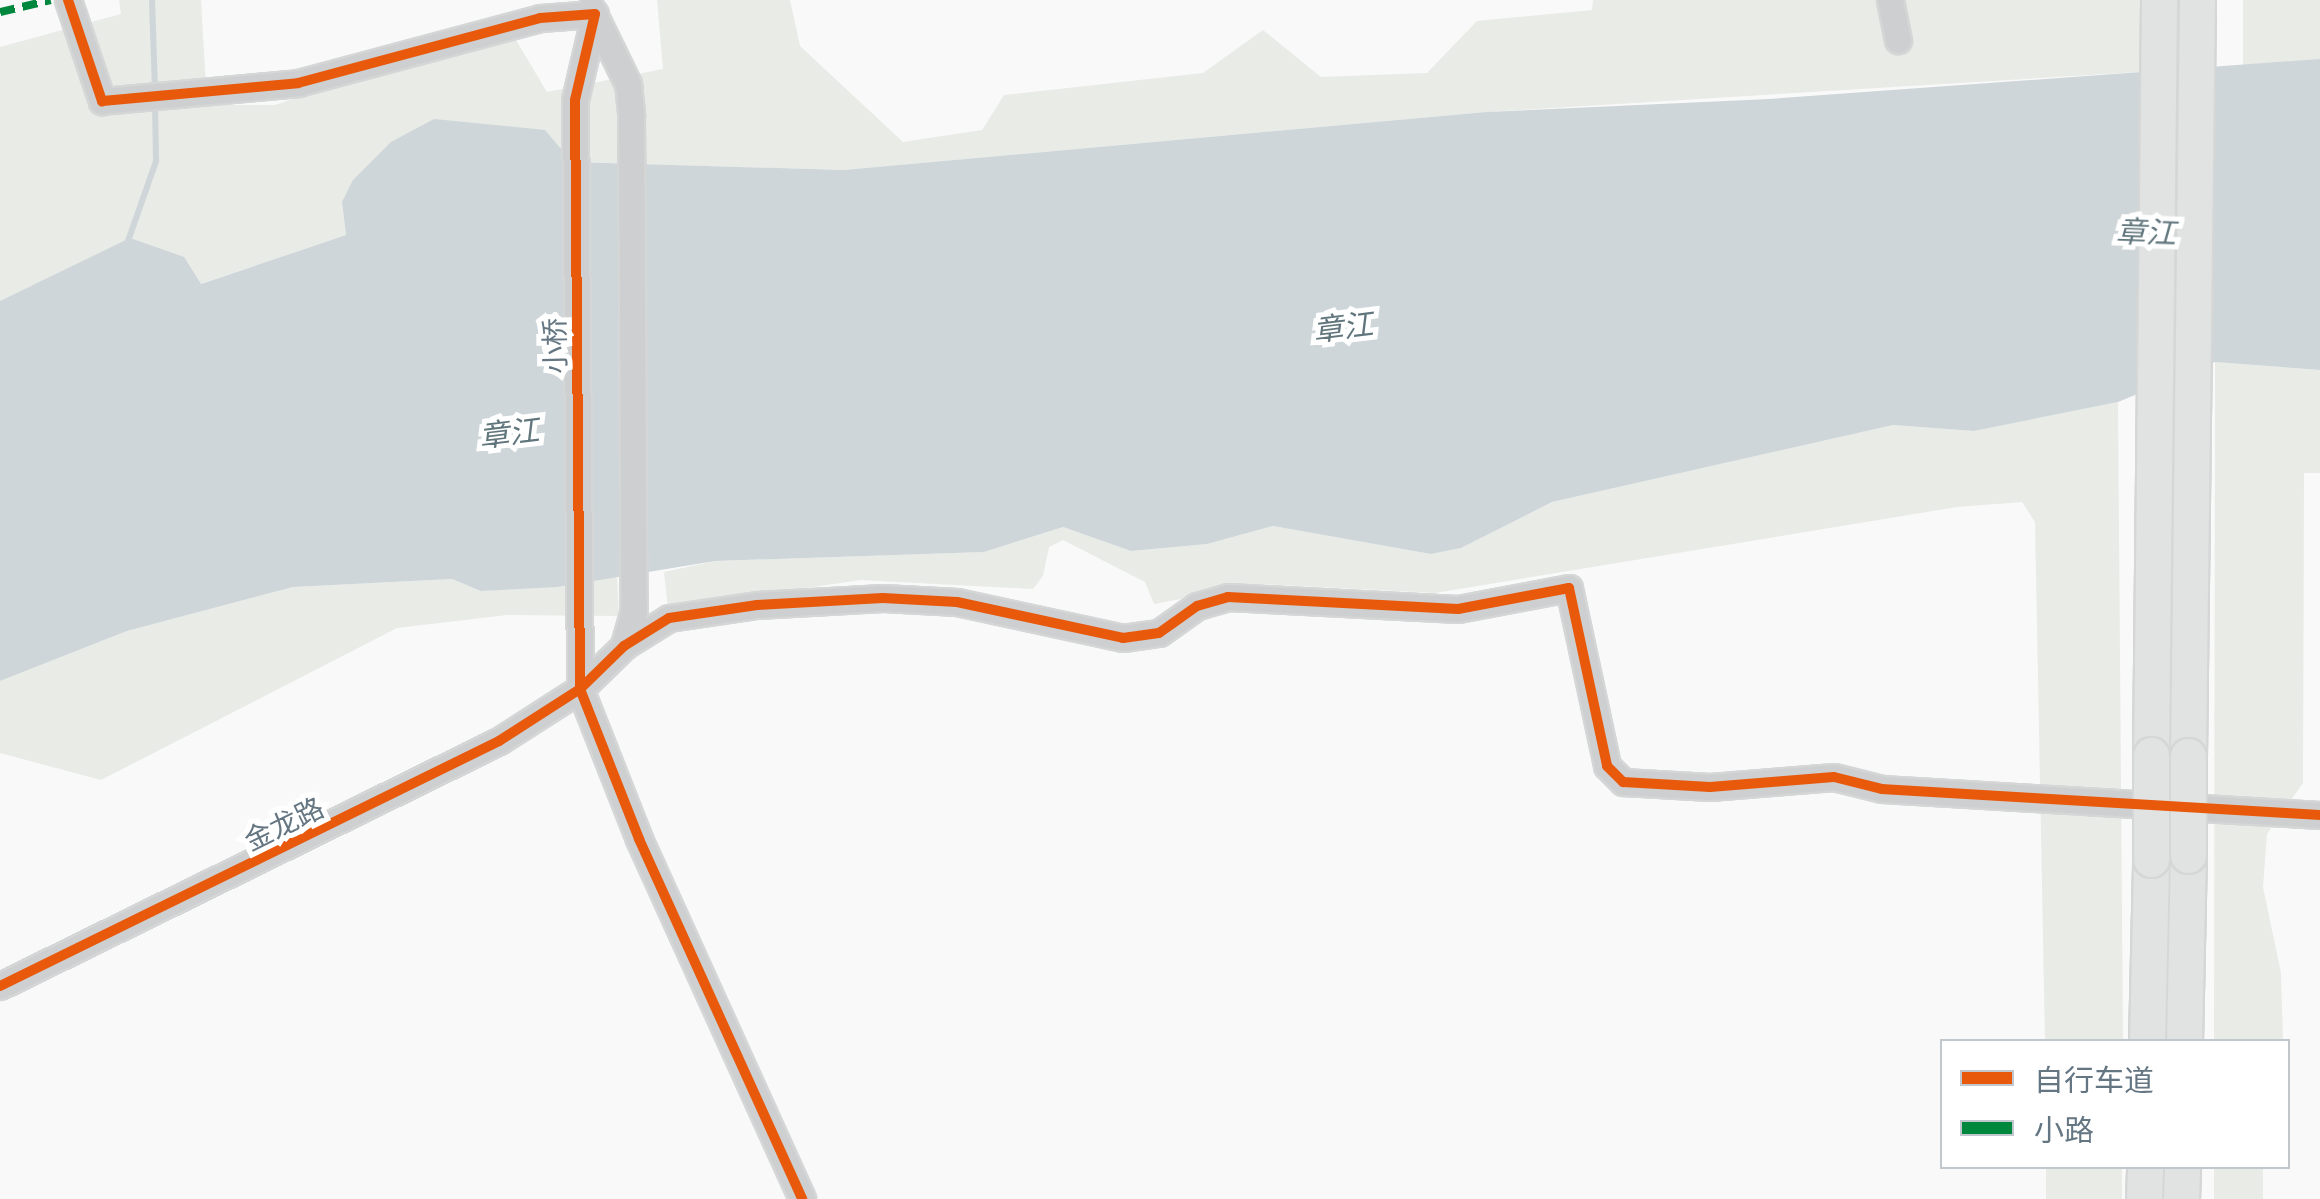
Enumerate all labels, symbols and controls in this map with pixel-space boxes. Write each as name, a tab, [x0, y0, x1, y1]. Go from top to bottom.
water label: 章江	[2115, 213, 2177, 251]
water label: 章江	[1311, 305, 1375, 349]
street label: 小桥	[538, 318, 572, 374]
water label: 章江	[477, 411, 541, 455]
street label: 金龙路	[239, 790, 329, 858]
legend	[1940, 1039, 2290, 1169]
text: 自行车道	[2034, 1060, 2154, 1099]
text: 小路	[2034, 1110, 2094, 1149]

